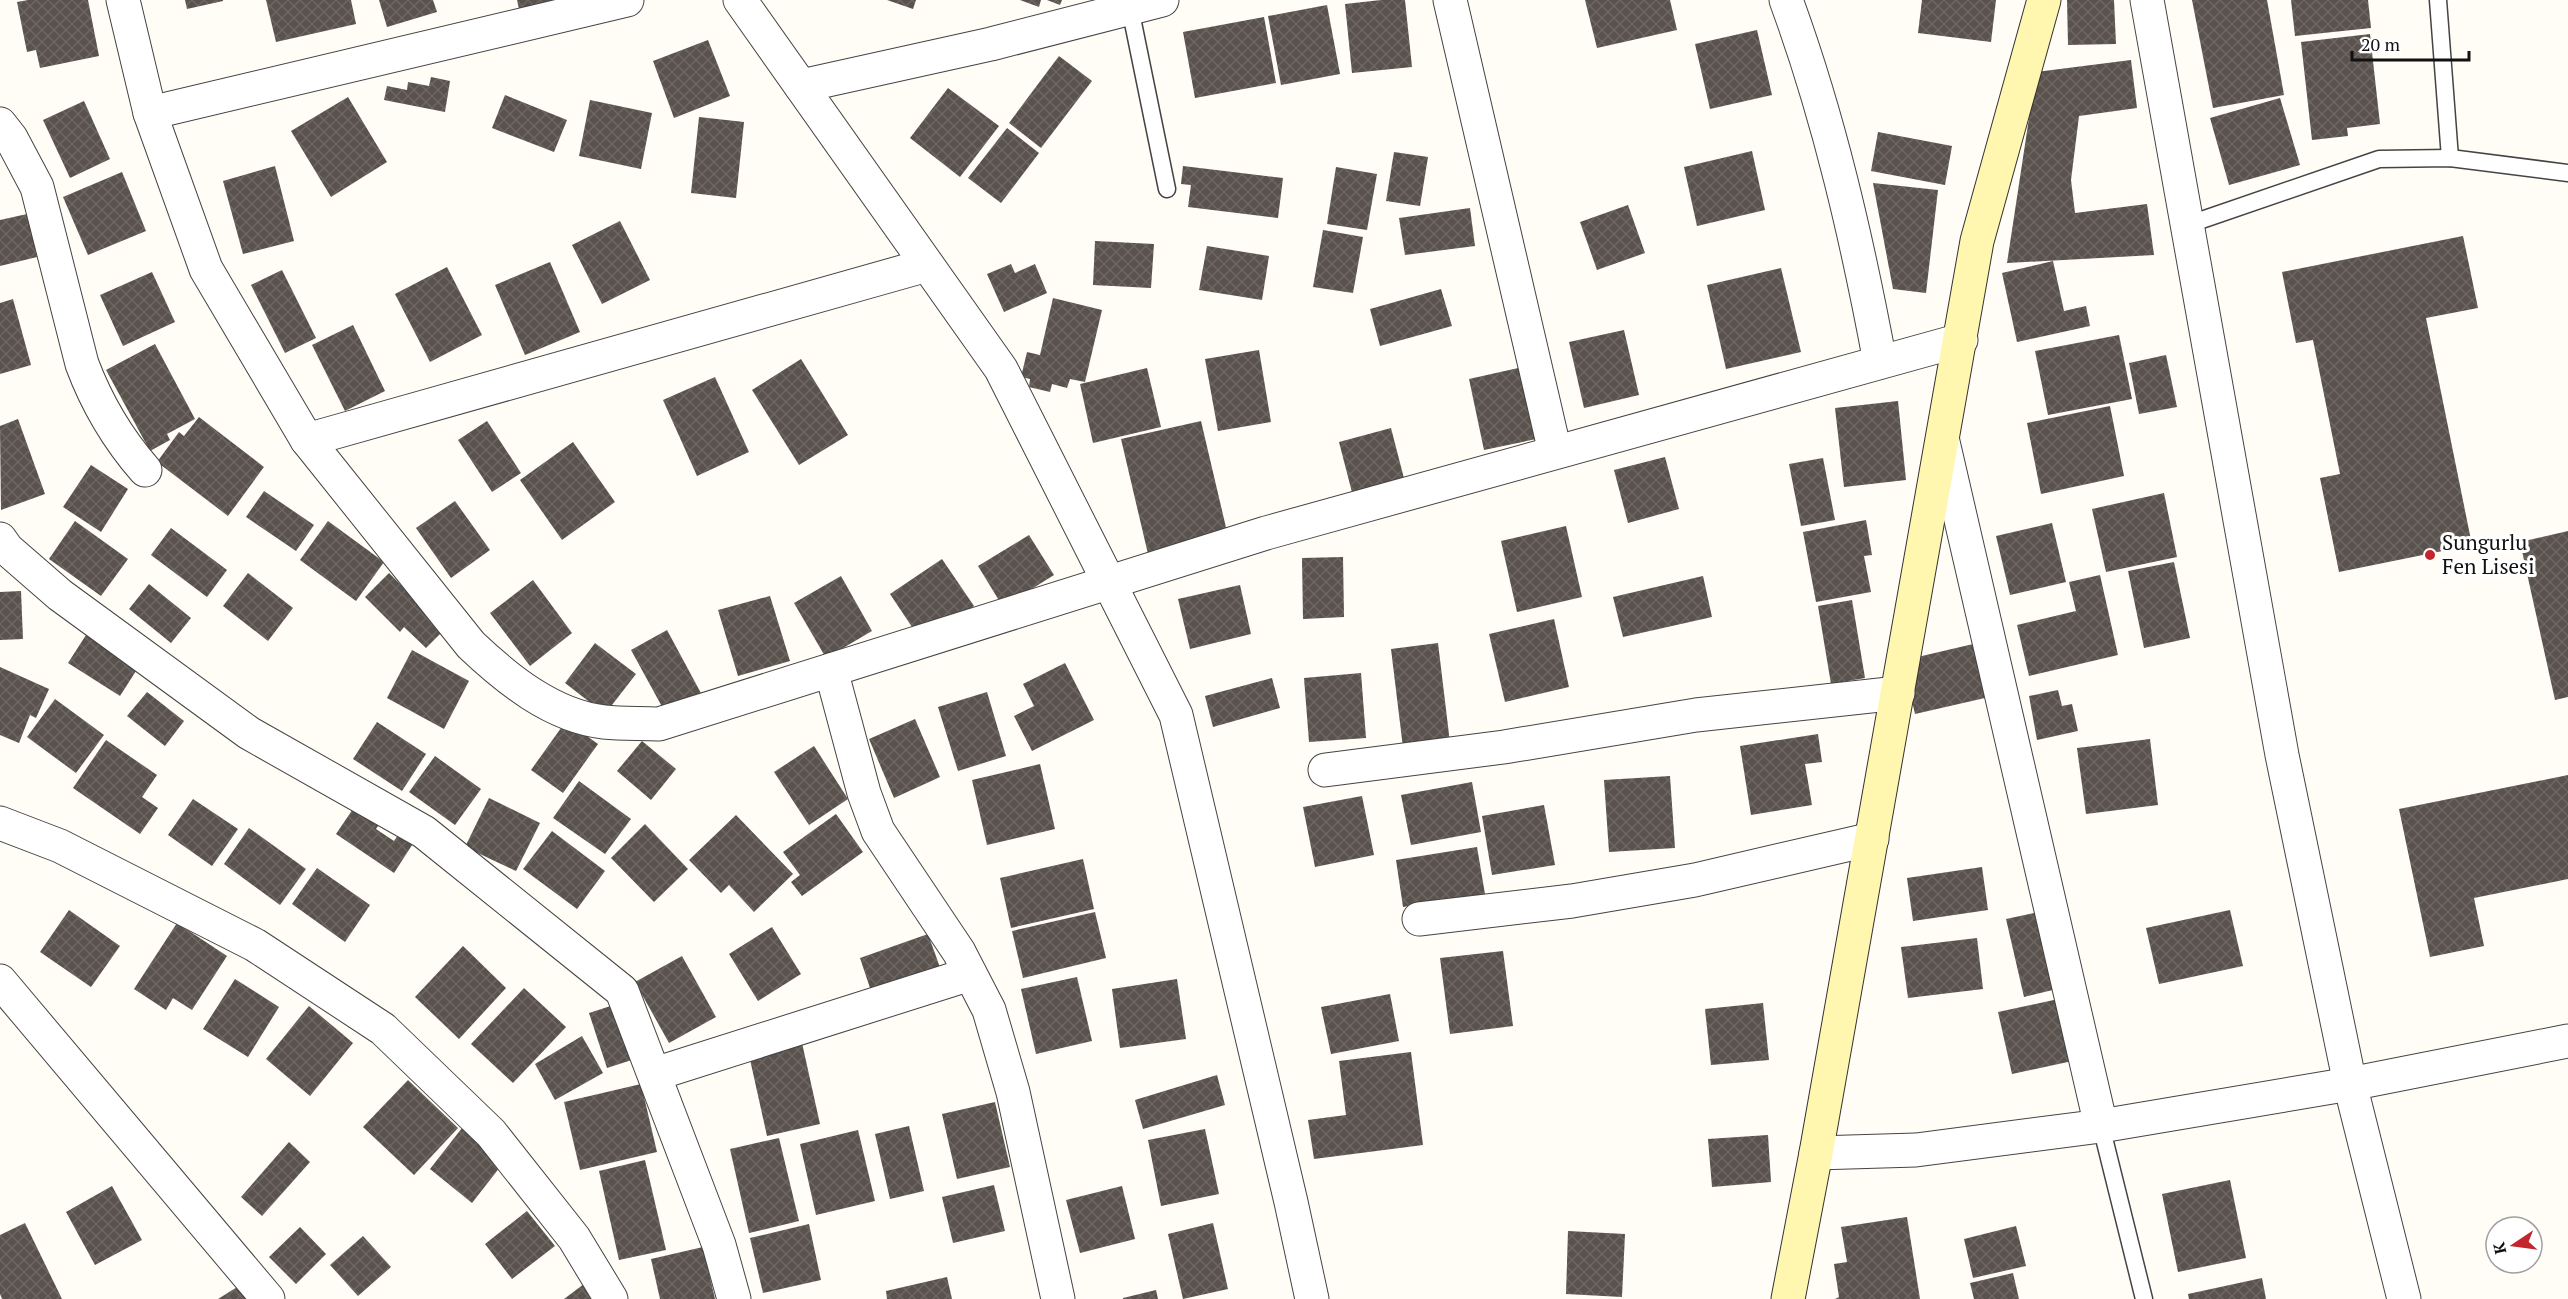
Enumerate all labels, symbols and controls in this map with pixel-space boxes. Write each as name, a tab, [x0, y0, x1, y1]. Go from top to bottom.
scale bar	[2352, 24, 2469, 62]
text: 20 m	[2361, 32, 2401, 56]
place label: Sungurlu Fen Lisesi	[2442, 528, 2534, 580]
marker: Sungurlu Fen Lisesi	[2423, 548, 2437, 562]
north arrow	[2484, 1215, 2544, 1275]
text: K	[2487, 1240, 2511, 1256]

